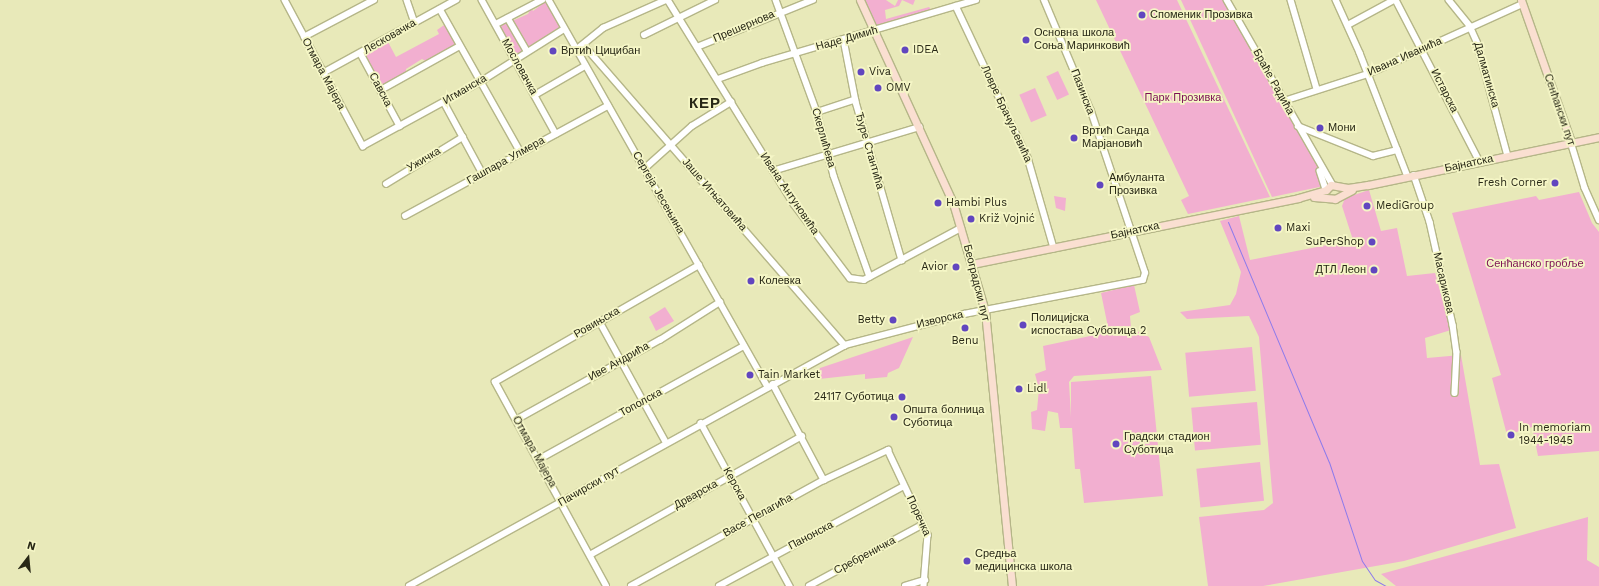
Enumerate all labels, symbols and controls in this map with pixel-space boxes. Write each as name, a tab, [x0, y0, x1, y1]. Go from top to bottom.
street label: Прешернова	[711, 8, 777, 46]
place label: Споменик Прозивка	[1150, 8, 1253, 22]
marker: Споменик Прозивка	[1137, 10, 1147, 20]
street label: Лесковачка	[361, 17, 419, 57]
street label: Наде Димић	[815, 24, 879, 54]
place label: Основна школа Соња Маринковић	[1034, 27, 1130, 53]
marker: Основна школа Соња Маринковић	[1021, 35, 1031, 45]
street label: Ивана Иванића	[1366, 35, 1444, 79]
street label: Отмара Мајера	[299, 36, 347, 112]
street label: Мословачка	[498, 37, 540, 97]
street label: Далматинска	[1470, 41, 1502, 109]
place label: IDEA	[913, 43, 938, 57]
place label: Вртић Цицибан	[561, 44, 640, 58]
marker: IDEA	[900, 45, 910, 55]
marker: Вртић Цицибан	[548, 46, 558, 56]
street label: Браће Радића	[1249, 47, 1297, 117]
street label: Ловре Брачуљевића	[978, 63, 1034, 165]
place label: Viva	[869, 65, 891, 79]
marker: Viva	[856, 67, 866, 77]
street label: Пазинска	[1067, 67, 1097, 117]
street label: Истарска	[1427, 67, 1461, 115]
street label: Савска	[366, 71, 394, 109]
street label: Игманска	[441, 72, 489, 108]
street label: Сенћански пут	[1541, 72, 1577, 148]
place label: OMV	[886, 81, 911, 95]
marker: OMV	[873, 83, 883, 93]
park label: Парк Прозивка	[1145, 91, 1221, 105]
district label: КЕР	[689, 95, 721, 113]
street label: Скерлићева	[808, 107, 838, 169]
street label: Ђуре Стантића	[852, 111, 886, 191]
place label: Мони	[1328, 121, 1356, 135]
marker: Мони	[1315, 123, 1325, 133]
place label: Вртић Санда Марјановић	[1082, 125, 1149, 151]
marker: Вртић Санда Марјановић	[1069, 133, 1079, 143]
street label: Гашпара Улмера	[465, 134, 547, 188]
street label: Ужичка	[405, 145, 443, 175]
street label: Сергеја Јесењина	[629, 149, 687, 237]
street label: Ивана Антуновића	[757, 150, 821, 238]
street label: Бајнатска	[1444, 152, 1494, 176]
street label: Јаше Игњатовића	[679, 156, 749, 234]
place label: Амбуланта Прозивка	[1109, 172, 1165, 198]
place label: Fresh Corner	[1477, 176, 1547, 190]
marker: Fresh Corner	[1550, 178, 1560, 188]
marker: Амбуланта Прозивка	[1094, 179, 1106, 191]
place label: Hambi Plus	[946, 196, 1007, 210]
marker: Hambi Plus	[933, 198, 943, 208]
place label: MediGroup	[1376, 199, 1434, 213]
marker: MediGroup	[1361, 200, 1373, 212]
place label: Križ Vojnić	[979, 212, 1035, 226]
marker: Križ Vojnić	[966, 214, 976, 224]
street label: Бајнатска	[1110, 219, 1160, 243]
place label: Maxi	[1286, 221, 1310, 235]
marker: Maxi	[1273, 223, 1283, 233]
place label: SuPerShop	[1305, 235, 1364, 249]
marker: SuPerShop	[1367, 237, 1377, 247]
street label: Београдски пут	[960, 243, 992, 323]
street label: Масарикова	[1430, 251, 1456, 315]
park label: Сенћанско гробље	[1486, 257, 1584, 271]
place label: Avior	[921, 260, 948, 274]
marker: Avior	[951, 262, 961, 272]
place label: ДТЛ Леон	[1316, 263, 1366, 277]
marker: ДТЛ Леон	[1369, 265, 1379, 275]
place label: Колевка	[759, 274, 801, 288]
marker: Колевка	[746, 276, 756, 286]
street label: Ровињска	[572, 305, 622, 341]
street label: Изворска	[915, 308, 965, 332]
place label: Полицијска испостава Суботица 2	[1031, 312, 1146, 338]
place label: Betty	[857, 313, 885, 327]
marker: Betty	[888, 315, 898, 325]
marker: Полицијска испостава Суботица 2	[1018, 320, 1028, 330]
marker: Benu	[960, 323, 970, 333]
place label: Benu	[951, 334, 979, 348]
street label: Иве Андрића	[586, 340, 652, 384]
place label: Tain Market	[758, 368, 820, 382]
marker: Tain Market	[745, 370, 755, 380]
place label: Lidl	[1027, 382, 1047, 396]
marker: Lidl	[1014, 384, 1024, 394]
street label: Тополска	[617, 386, 665, 420]
place label: 24117 Суботица	[814, 390, 894, 404]
marker: 24117 Суботица	[897, 392, 907, 402]
place label: Општа болница Суботица	[903, 404, 984, 430]
marker: Општа болница Суботица	[888, 411, 900, 423]
street label: Отмара Мајера	[509, 414, 559, 490]
place label: In memoriam 1944-1945	[1519, 422, 1591, 448]
marker: In memoriam 1944-1945	[1506, 430, 1516, 440]
place label: Градски стадион Суботица	[1124, 431, 1209, 457]
marker: Градски стадион Суботица	[1111, 439, 1121, 449]
street label: Пачирски пут	[556, 464, 622, 510]
street label: Керска	[720, 465, 748, 503]
street label: Дрварска	[672, 478, 720, 512]
street label: Васе Пелагића	[721, 491, 795, 541]
street label: Поречка	[903, 494, 933, 538]
street label: Панонска	[786, 519, 836, 553]
street label: Сребреничка	[832, 534, 898, 578]
north arrow	[8, 538, 48, 578]
text: N	[26, 539, 37, 553]
place label: Средња медицинска школа	[975, 548, 1072, 574]
marker: Средња медицинска школа	[962, 556, 972, 566]

